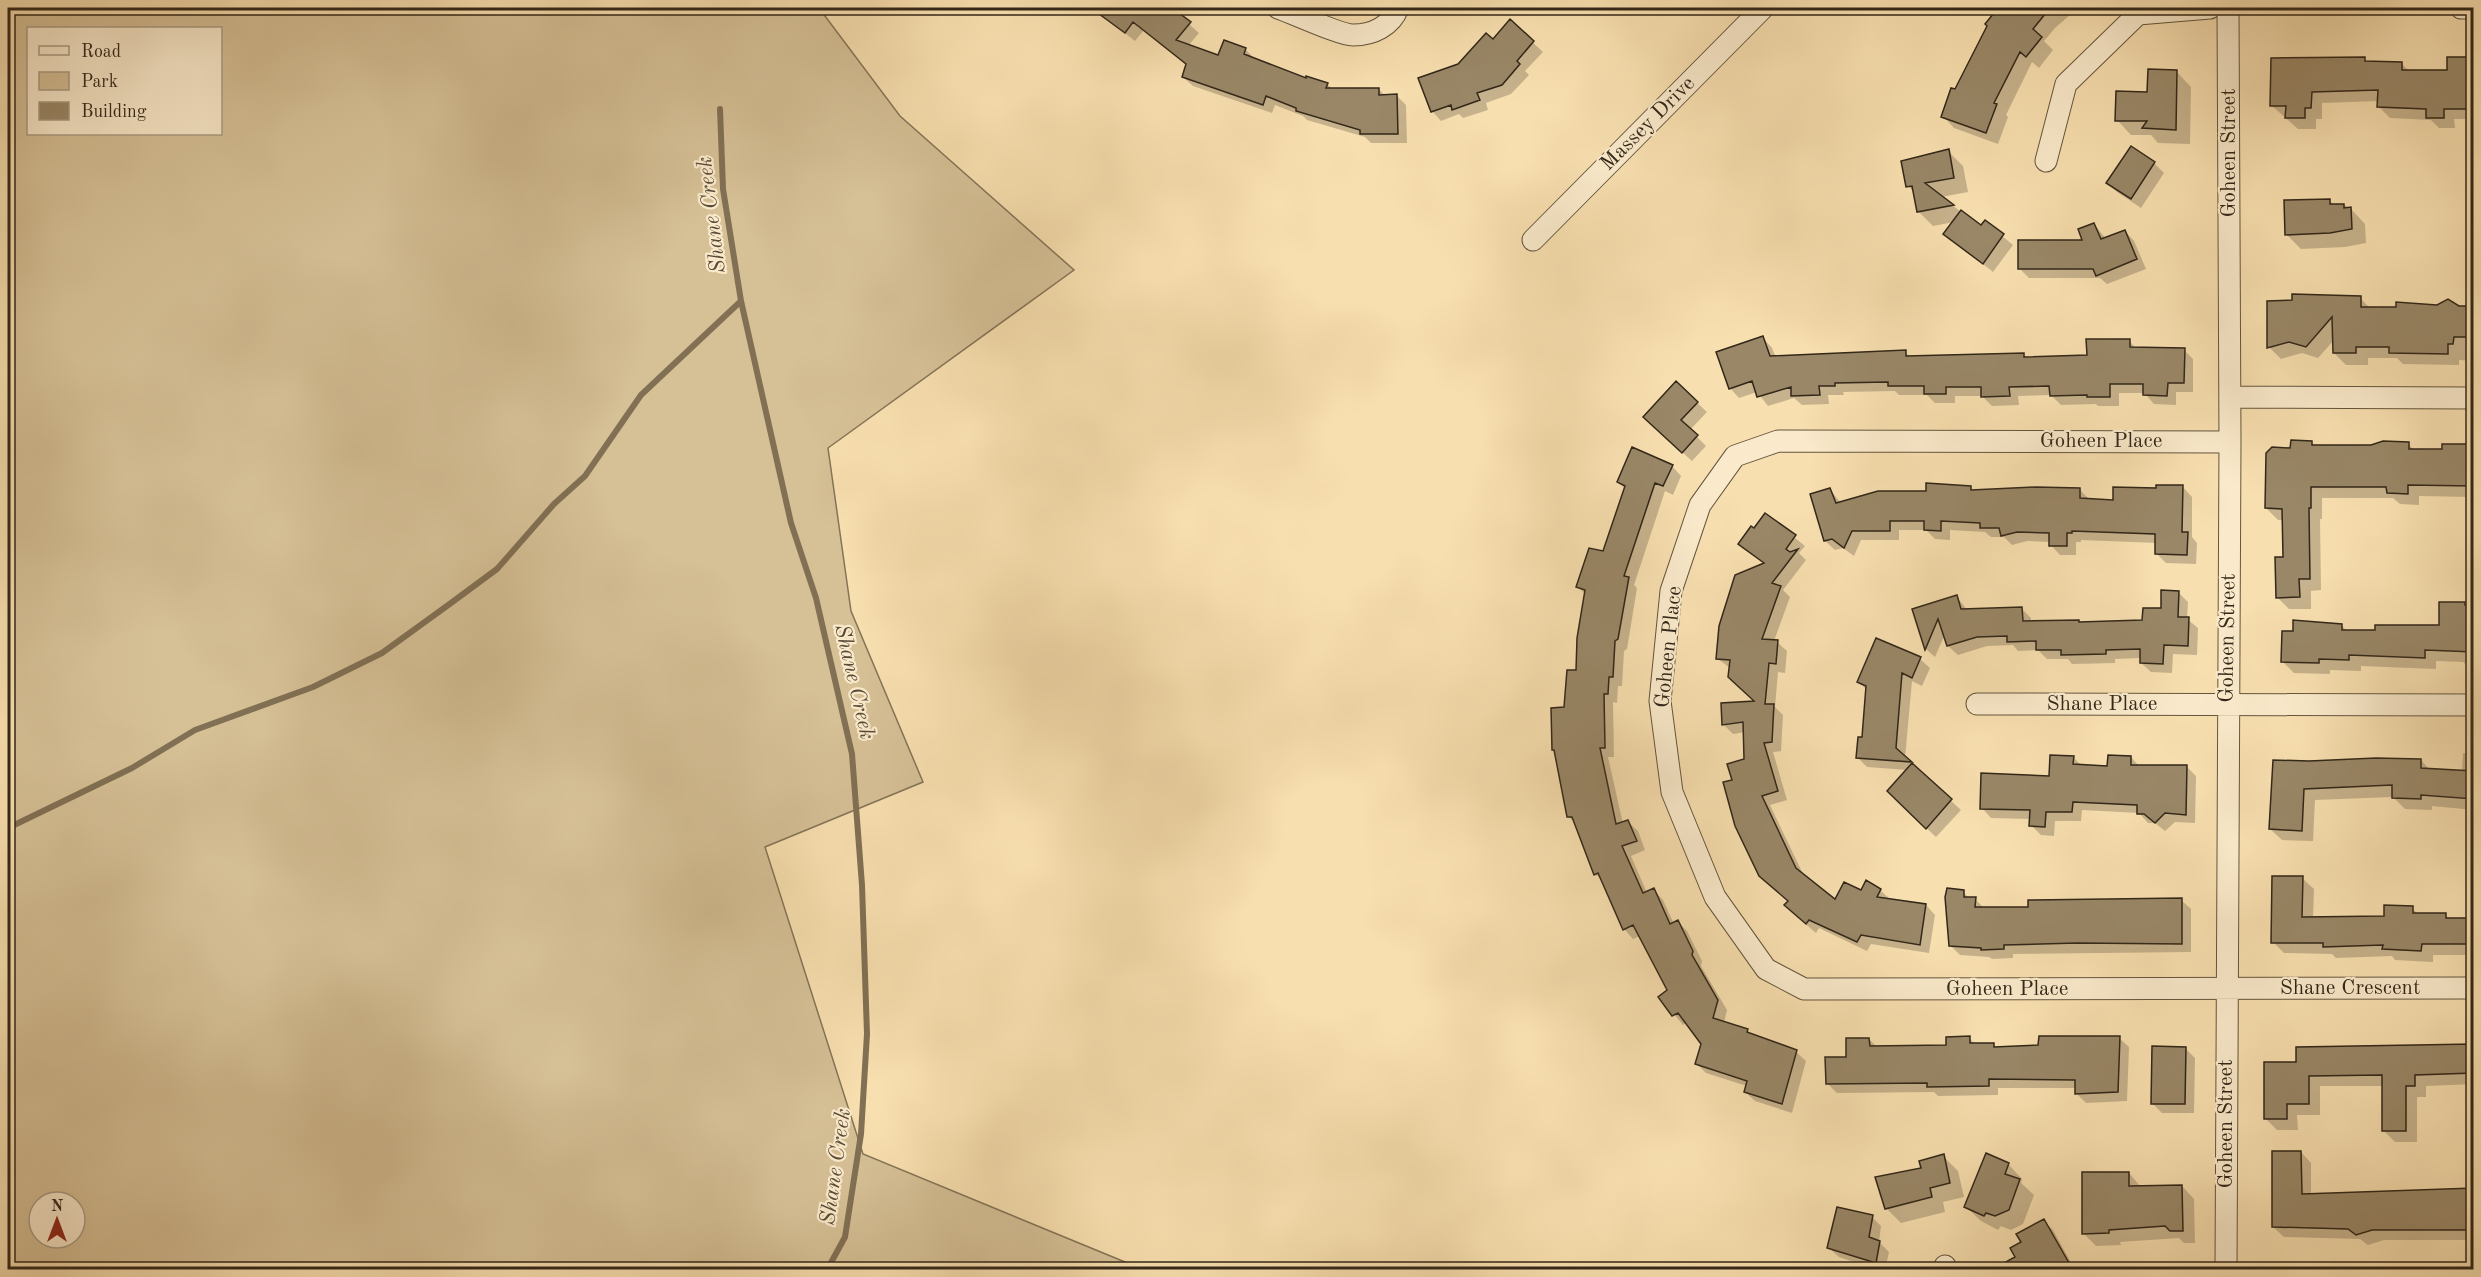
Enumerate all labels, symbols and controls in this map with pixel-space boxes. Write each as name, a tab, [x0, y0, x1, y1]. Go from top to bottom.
legend	[27, 27, 222, 135]
text: Road	[81, 43, 121, 61]
text: Park	[81, 73, 118, 91]
street label: Massey Drive	[1597, 73, 1699, 175]
street label: Goheen Street	[2219, 88, 2240, 218]
text: Building	[81, 103, 147, 121]
water label: Shane Creek	[694, 155, 730, 275]
street label: Goheen Place	[2040, 431, 2162, 452]
street label: Goheen Street	[2216, 573, 2240, 703]
street label: Goheen Place	[1652, 585, 1686, 709]
water label: Shane Creek	[830, 622, 878, 742]
street label: Shane Place	[2047, 694, 2157, 715]
street label: Shane Crescent	[2280, 978, 2420, 999]
street label: Goheen Place	[1946, 979, 2068, 1000]
street label: Goheen Street	[2216, 1059, 2237, 1189]
water label: Shane Creek	[817, 1107, 855, 1227]
north arrow	[27, 1190, 87, 1250]
text: N	[51, 1199, 64, 1215]

